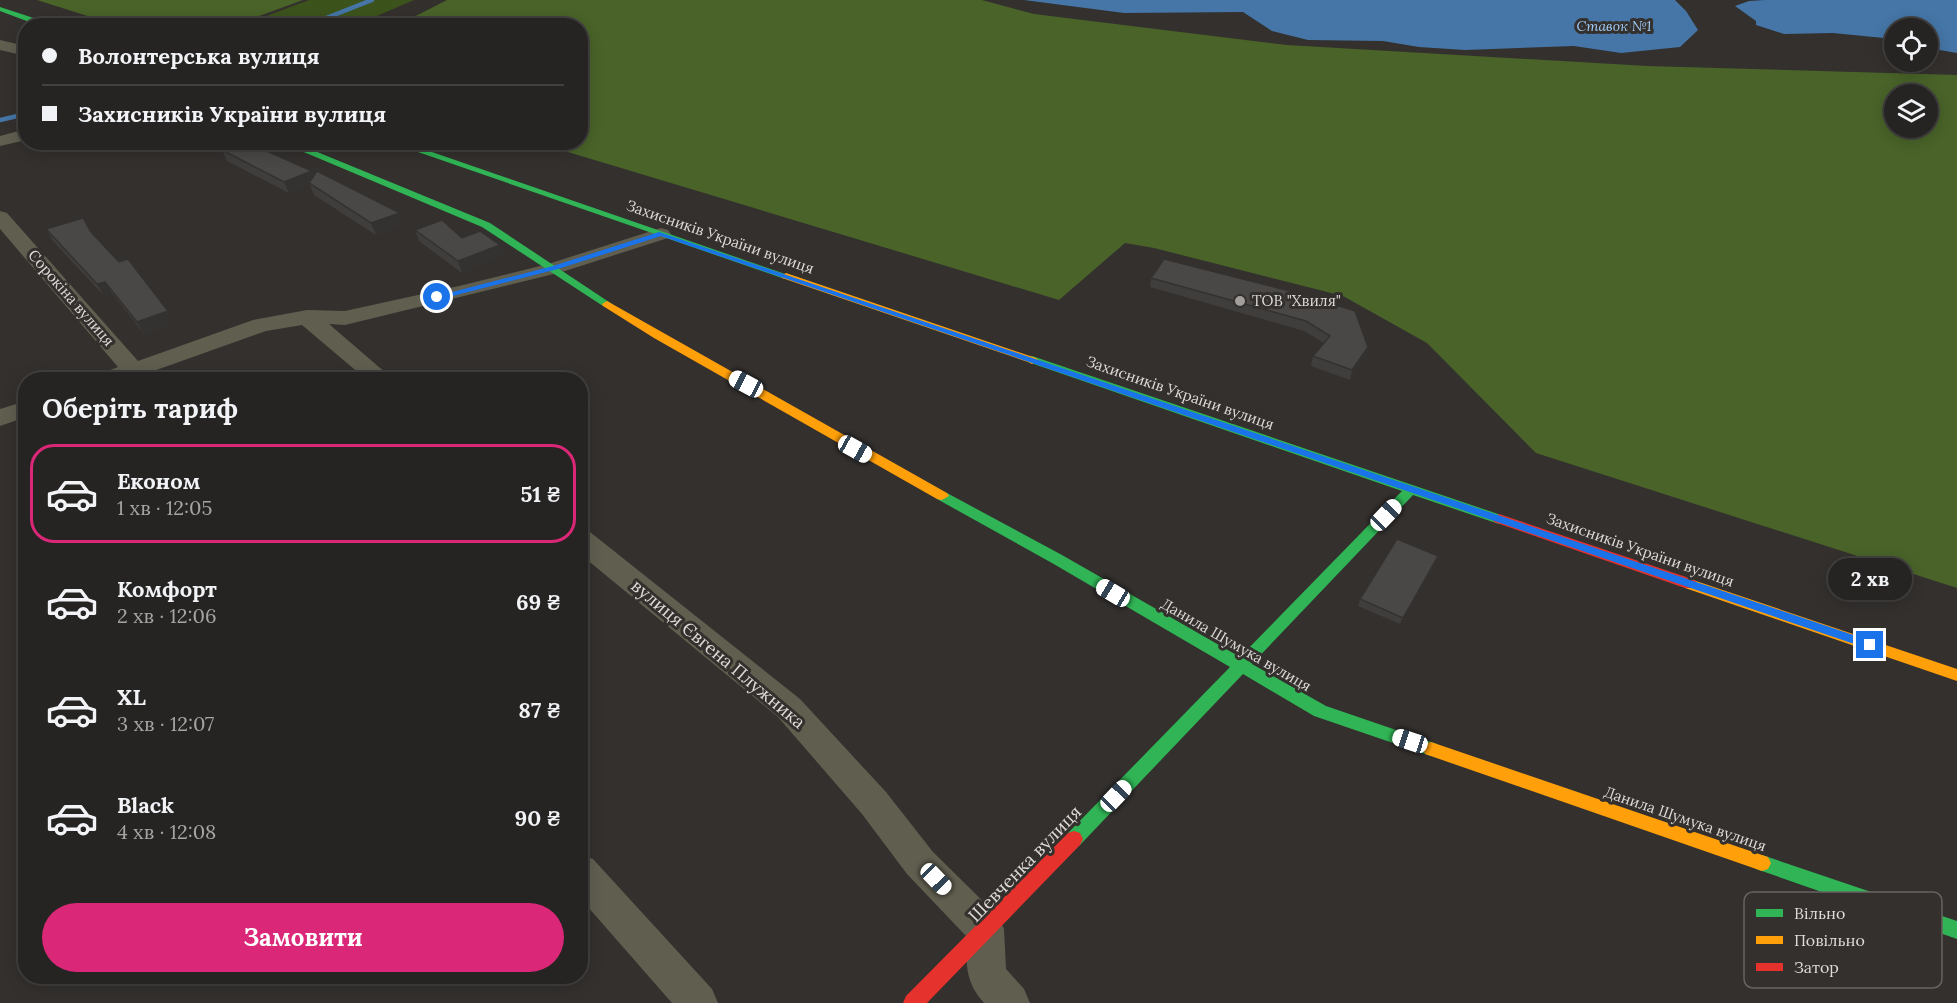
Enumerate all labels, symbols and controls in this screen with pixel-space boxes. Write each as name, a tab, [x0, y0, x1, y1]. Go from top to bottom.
water label: Ставок №1	[1577, 17, 1651, 35]
map controls	[1884, 18, 1938, 138]
button: locate	[1884, 18, 1938, 72]
text: Волонтерська вулиця	[78, 42, 320, 70]
button: layers	[1884, 84, 1938, 138]
text: Захисників України вулиця	[78, 100, 386, 128]
street label: Захисників України вулиця	[624, 195, 816, 278]
street label: Сорокіна вулиця	[24, 246, 118, 350]
route start	[423, 283, 450, 310]
place label: ТОВ "Хвиля"	[1252, 291, 1341, 310]
marker: ТОВ "Хвиля"	[1233, 294, 1247, 308]
street label: Захисників України вулиця	[1084, 351, 1276, 434]
car	[726, 368, 766, 400]
text: Оберіть тариф	[42, 391, 238, 425]
car	[835, 432, 875, 466]
icon: car	[45, 467, 99, 521]
text: Економ	[117, 467, 200, 495]
text: 51 ₴	[520, 480, 561, 508]
text: 1 хв · 12:05	[117, 495, 212, 520]
car	[1367, 496, 1405, 534]
street label: Захисників України вулиця	[1544, 508, 1736, 591]
callout: 2 хв	[1828, 558, 1912, 600]
text: 2 хв	[1851, 566, 1889, 591]
street label: вулиця Євгена Плужника	[627, 574, 810, 733]
icon: car	[45, 575, 99, 629]
text: Комфорт	[117, 575, 217, 603]
car	[1093, 576, 1133, 610]
text: 69 ₴	[516, 588, 561, 616]
street label: Данила Шумука вулиця	[1158, 594, 1315, 695]
text: 2 хв · 12:06	[117, 603, 217, 628]
route end	[1856, 631, 1883, 658]
icon: car	[45, 683, 99, 737]
text: XL	[117, 683, 146, 711]
text: 87 ₴	[518, 696, 561, 724]
text: 3 хв · 12:07	[117, 711, 214, 736]
car	[1390, 727, 1430, 755]
car	[1097, 777, 1135, 815]
street label: Данила Шумука вулиця	[1602, 782, 1769, 855]
icon: car	[45, 791, 99, 845]
text: Black	[117, 791, 174, 819]
street label: Шевченка вулиця	[963, 801, 1086, 927]
text: 90 ₴	[515, 804, 561, 832]
text: 4 хв · 12:08	[117, 819, 216, 844]
car	[917, 860, 955, 898]
legend	[1744, 892, 1942, 988]
button: Замовити	[42, 903, 564, 972]
text: Вільно	[1794, 903, 1845, 923]
text: Повільно	[1794, 930, 1865, 950]
text: Затор	[1794, 957, 1839, 977]

